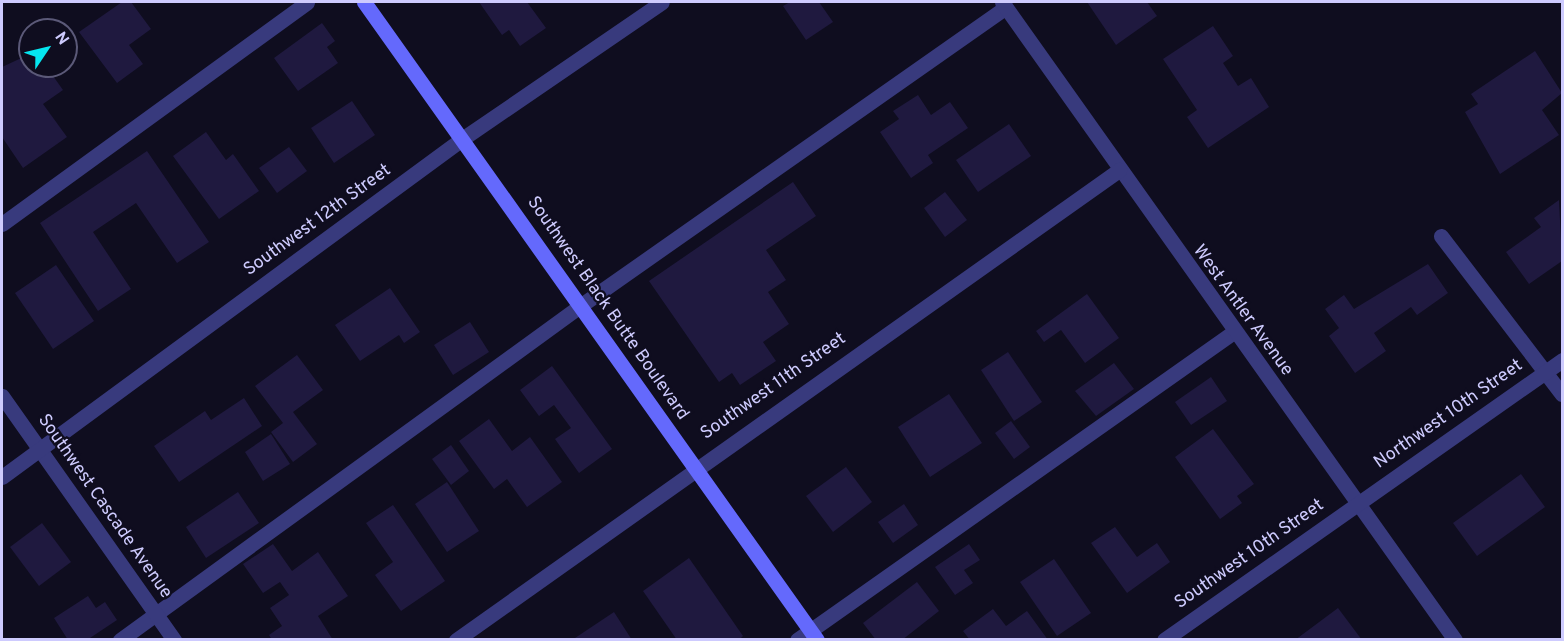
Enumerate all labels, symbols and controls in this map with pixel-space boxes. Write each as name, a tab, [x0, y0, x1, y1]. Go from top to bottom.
north arrow	[18, 18, 78, 78]
text: N	[50, 28, 73, 49]
street label: Southwest 12th Street	[240, 160, 396, 282]
street label: Southwest Black Butte Boulevard	[521, 193, 693, 425]
street label: West Antler Avenue	[1187, 241, 1297, 381]
street label: Southwest 11th Street	[697, 329, 851, 445]
street label: Northwest 10th Street	[1371, 356, 1527, 474]
street label: Southwest Cascade Avenue	[32, 410, 176, 604]
street label: Southwest 10th Street	[1171, 495, 1329, 615]

